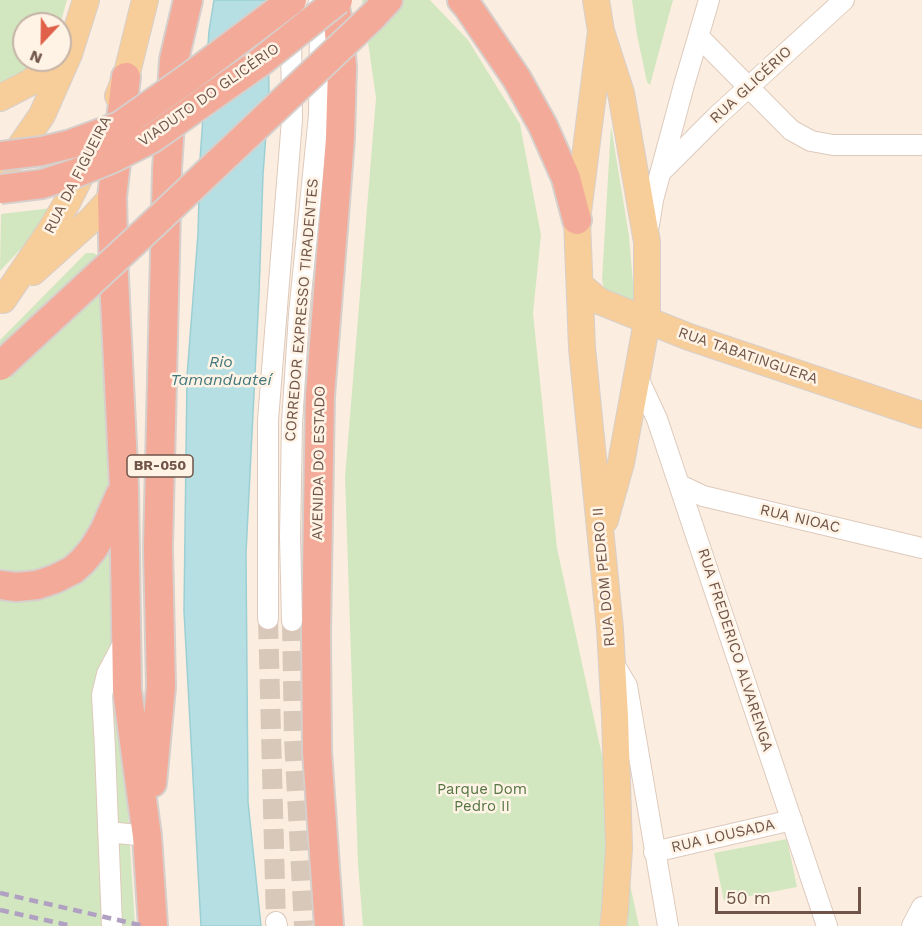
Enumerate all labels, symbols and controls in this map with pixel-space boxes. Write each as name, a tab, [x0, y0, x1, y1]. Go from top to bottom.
north arrow	[12, 12, 72, 72]
street label: VIADUTO DO GLICÉRIO	[135, 40, 283, 150]
street label: RUA GLICÉRIO	[706, 43, 796, 127]
text: N	[27, 46, 45, 68]
street label: RUA DA FIGUEIRA	[41, 113, 115, 237]
street label: CORREDOR EXPRESSO TIRADENTES	[282, 178, 322, 442]
street label: RUA TABATINGUERA	[676, 324, 820, 388]
water label: Rio Tamanduateí	[170, 352, 272, 390]
street label: AVENIDA DO ESTADO	[309, 385, 329, 541]
road number: BR-050	[127, 455, 193, 477]
street label: RUA NIOAC	[758, 501, 842, 537]
street label: RUA DOM PEDRO II	[589, 507, 619, 647]
street label: RUA FREDERICO ALVARENGA	[694, 546, 776, 754]
park label: Parque Dom Pedro II	[437, 781, 527, 816]
street label: RUA LOUSADA	[670, 815, 776, 857]
scale bar	[718, 875, 864, 913]
text: 50 m	[726, 887, 771, 908]

